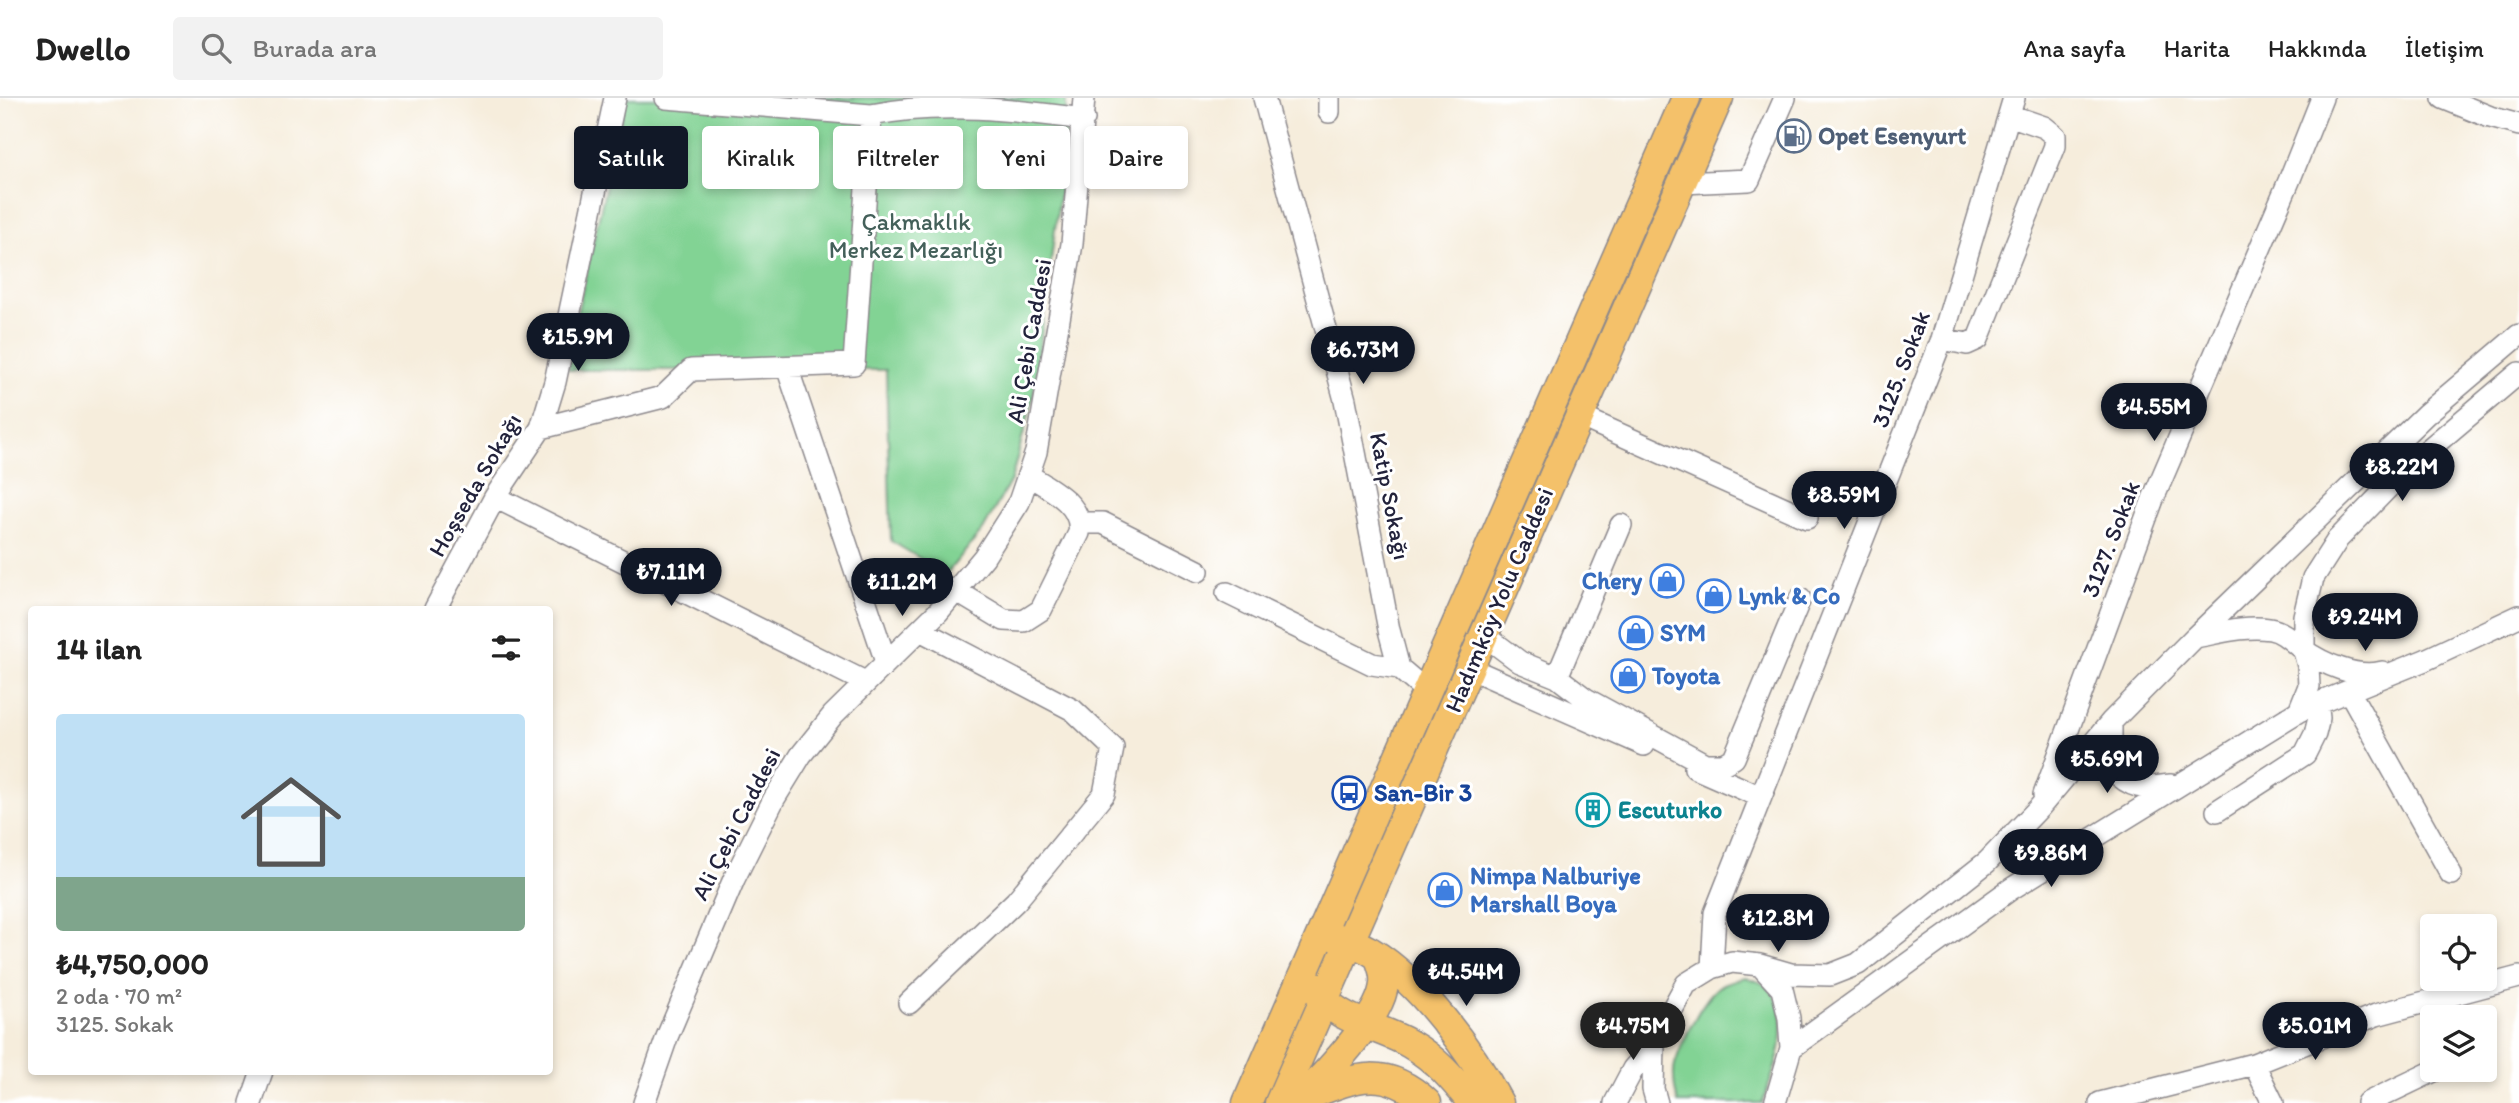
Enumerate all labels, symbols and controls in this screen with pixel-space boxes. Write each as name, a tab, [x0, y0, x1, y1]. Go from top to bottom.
search box	[173, 17, 663, 80]
text: Dwello	[35, 29, 131, 68]
icon: search	[197, 29, 235, 67]
text: Burada ara	[253, 32, 377, 64]
text: Ana sayfa	[2023, 34, 2126, 63]
text: Harita	[2164, 34, 2230, 63]
text: Hakkında	[2268, 34, 2367, 63]
text: İletişim	[2405, 34, 2484, 63]
fuel station icon: Opet Esenyurt	[1775, 117, 1813, 155]
place label: Opet Esenyurt	[1818, 121, 1966, 151]
chip: Satılık	[574, 126, 688, 189]
chip: Kiralık	[702, 126, 819, 189]
chip: Filtreler	[833, 126, 963, 189]
chip: Yeni	[977, 126, 1070, 189]
chip: Daire	[1084, 126, 1188, 189]
park label: Çakmaklık Merkez Mezarlığı	[829, 207, 1003, 264]
street label: Ali Çebi Caddesi	[1000, 256, 1057, 426]
street label: 3125. Sokak	[1865, 306, 1936, 431]
pin: ₺15.9M	[521, 314, 635, 373]
text: ₺15.9M	[543, 322, 613, 350]
pin: ₺6.73M	[1306, 327, 1420, 386]
text: ₺6.73M	[1327, 335, 1399, 363]
pin: ₺4.55M	[2097, 384, 2211, 443]
text: ₺4.55M	[2117, 392, 2191, 420]
street label: Hoşseda Sokağı	[422, 408, 527, 562]
street label: Katip Sokağı	[1364, 430, 1417, 562]
pin: ₺8.22M	[2345, 444, 2459, 503]
text: ₺8.22M	[2366, 452, 2438, 480]
pin: ₺8.59M	[1787, 472, 1901, 531]
street label: 3127. Sokak	[2075, 477, 2146, 601]
text: ₺8.59M	[1808, 480, 1880, 508]
street label: Hadımköy Yolu Caddesi	[1438, 483, 1559, 717]
pin: ₺7.11M	[614, 548, 728, 608]
text: ₺7.11M	[637, 557, 705, 585]
pin: ₺11.2M	[845, 559, 959, 618]
shop icon: Chery	[1648, 562, 1686, 600]
place label: Chery	[1582, 566, 1643, 596]
text: ₺11.2M	[867, 567, 937, 595]
shop icon: Lynk & Co	[1695, 577, 1733, 615]
place label: Lynk & Co	[1738, 581, 1840, 611]
pin: ₺9.24M	[2308, 594, 2422, 653]
text: ₺9.24M	[2328, 602, 2402, 630]
shop icon: SYM	[1617, 614, 1655, 652]
place label: SYM	[1660, 618, 1706, 647]
icon: filters	[487, 629, 525, 667]
text: 14 ilan	[56, 630, 142, 667]
shop icon: Toyota	[1609, 657, 1647, 695]
place label: Toyota	[1651, 661, 1721, 691]
pin: ₺5.69M	[2050, 736, 2164, 795]
street label: Ali Çebi Caddesi	[685, 743, 786, 905]
text: ₺5.69M	[2071, 744, 2143, 772]
icon: home	[228, 759, 354, 885]
bus stop icon: San-Bir 3	[1330, 774, 1368, 812]
place label: San-Bir 3	[1374, 778, 1472, 807]
building icon: Escuturko	[1574, 791, 1612, 829]
place label: Escuturko	[1618, 795, 1722, 824]
pin: ₺9.86M	[1994, 830, 2108, 889]
text: ₺9.86M	[2015, 838, 2087, 866]
place label: Nimpa Nalburiye Marshall Boya	[1470, 861, 1641, 919]
shop icon: Nimpa Nalburiye Marshall Boya	[1426, 871, 1464, 909]
pin: ₺12.8M	[1721, 894, 1835, 954]
text: ₺12.8M	[1742, 903, 1814, 931]
map controls	[2420, 914, 2497, 1082]
button: locate	[2420, 914, 2497, 991]
text: ₺4,750,000	[56, 945, 209, 982]
pin: ₺4.54M	[1409, 948, 1523, 1008]
text: ₺4.54M	[1428, 957, 1504, 985]
text: 2 oda · 70 m²	[56, 982, 182, 1010]
pin: ₺4.75M	[1576, 1002, 1690, 1062]
pin: ₺5.01M	[2258, 1002, 2372, 1062]
button: layers	[2420, 1005, 2497, 1082]
text: 3125. Sokak	[56, 1010, 174, 1038]
text: ₺4.75M	[1596, 1011, 1670, 1039]
text: ₺5.01M	[2278, 1011, 2352, 1039]

